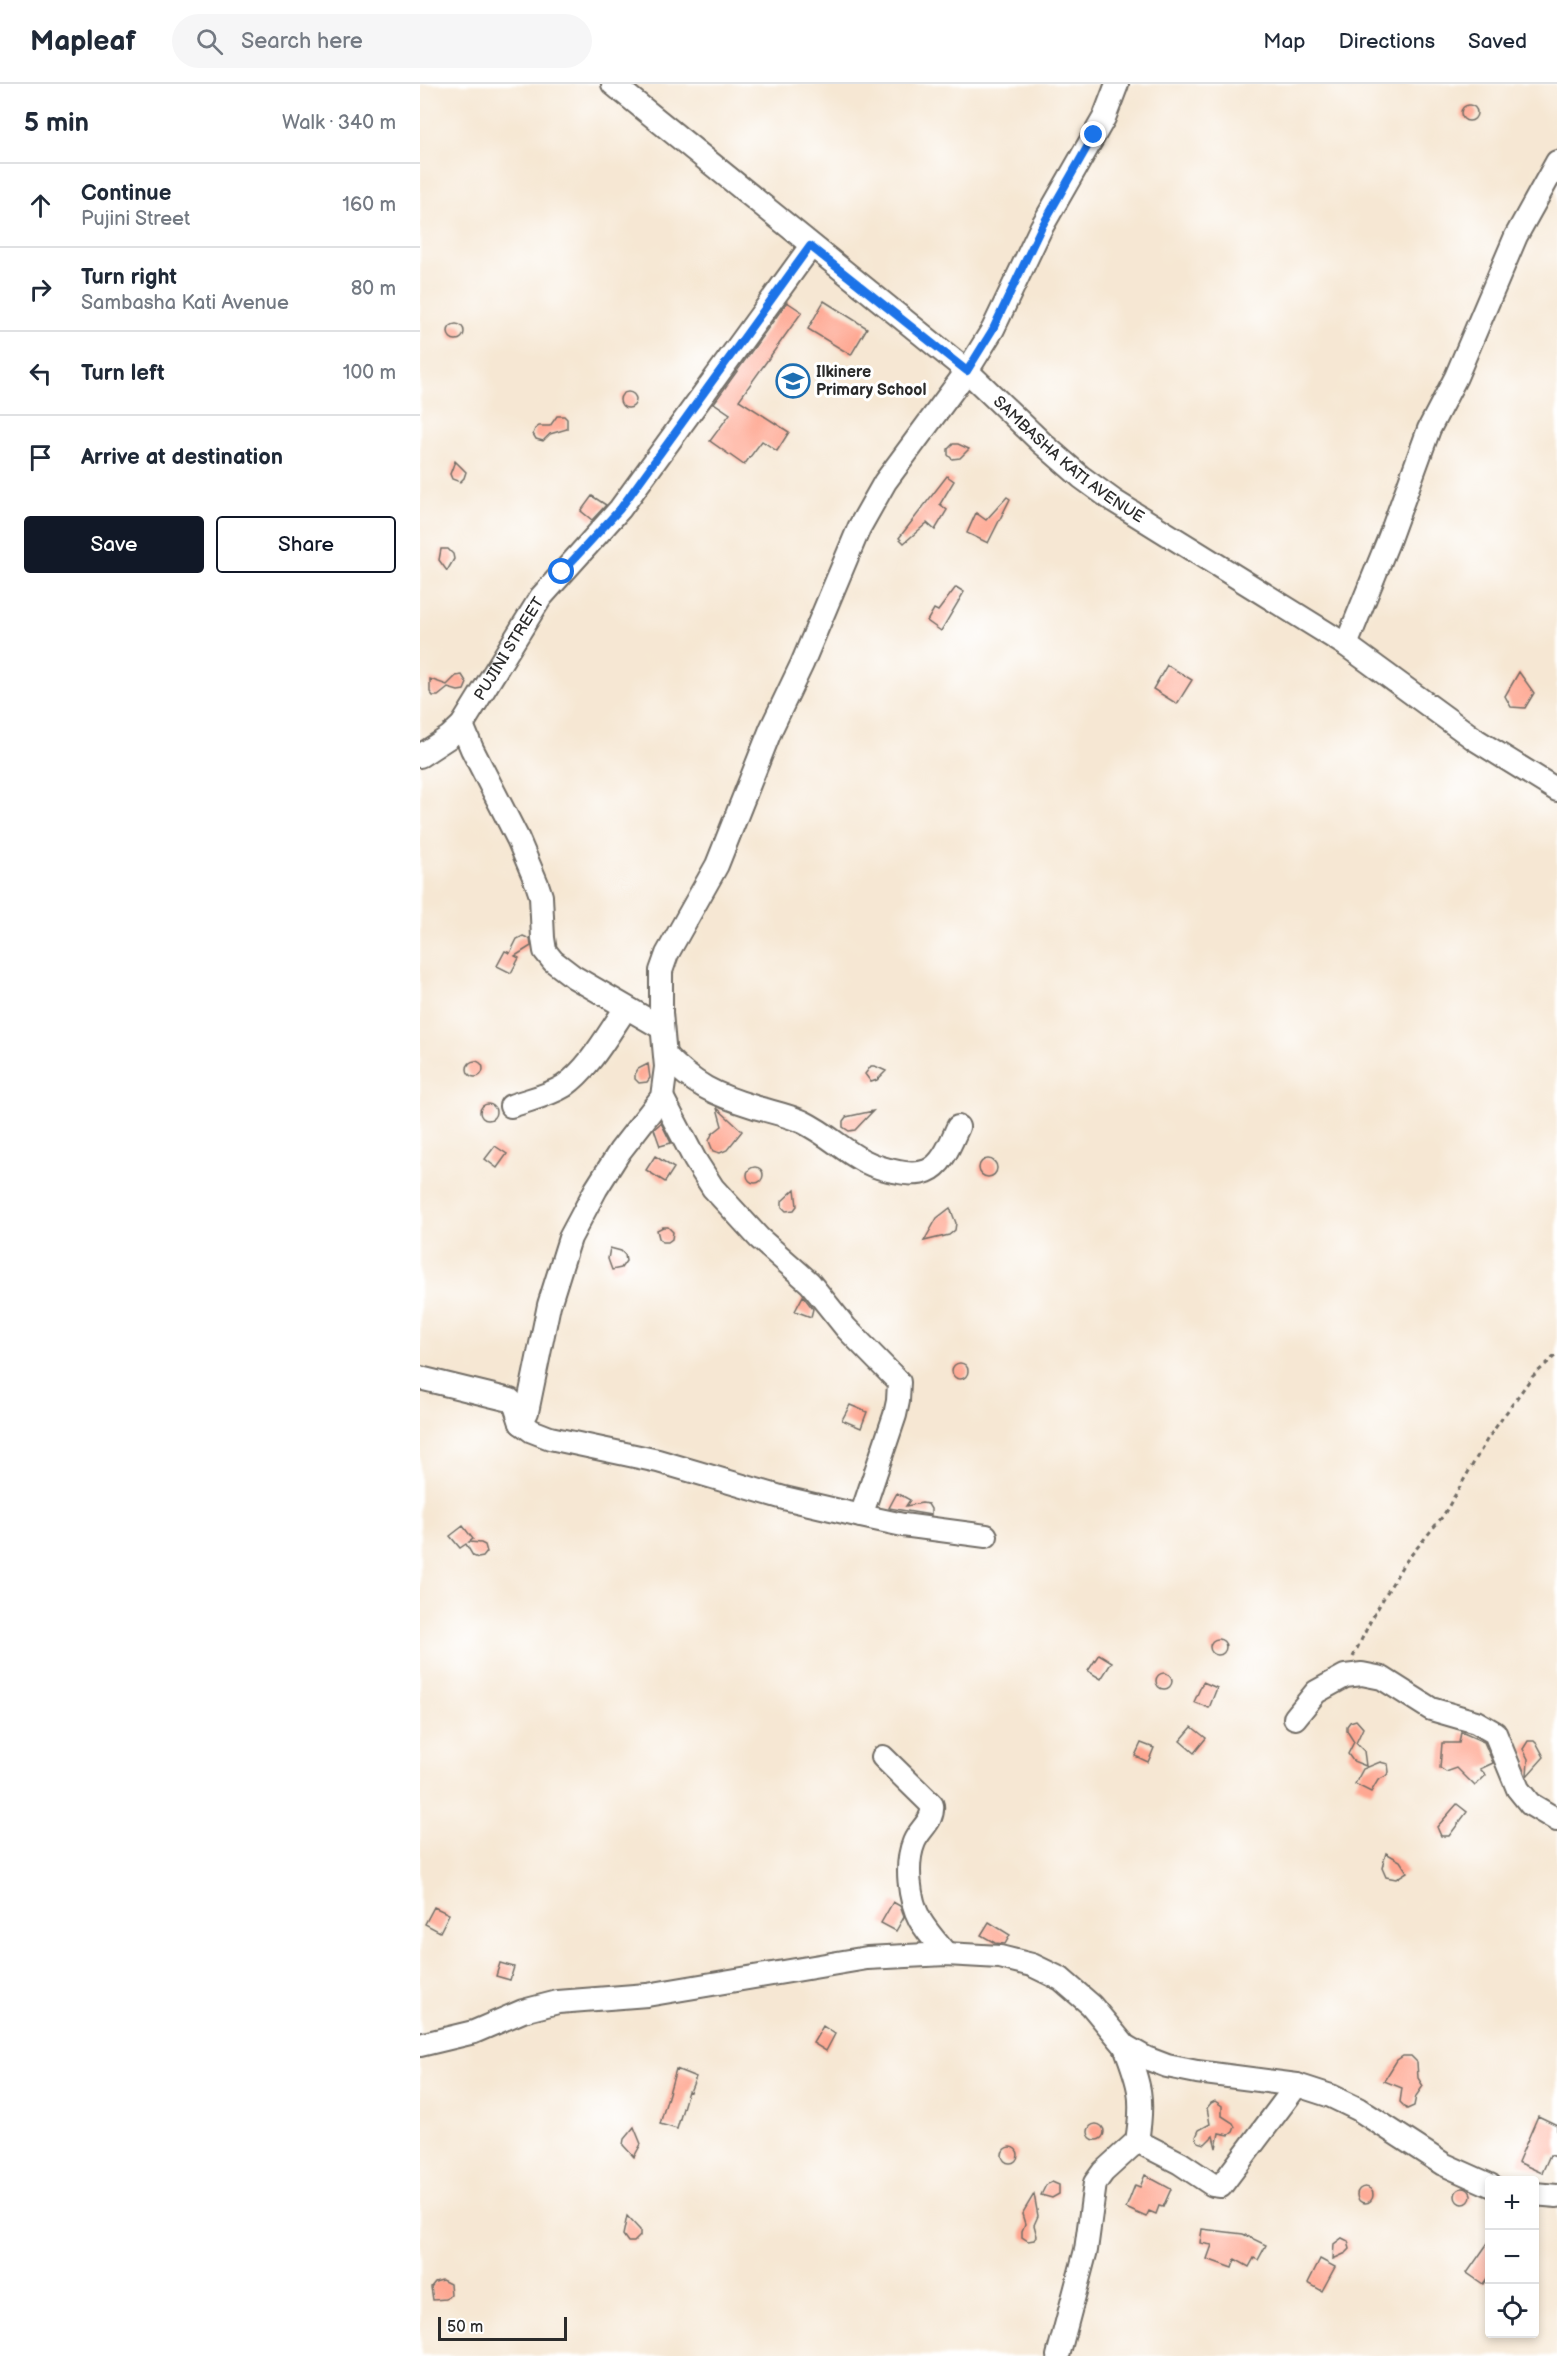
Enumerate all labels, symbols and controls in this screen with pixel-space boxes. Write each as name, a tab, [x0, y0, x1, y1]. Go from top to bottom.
search box	[172, 14, 592, 68]
text: Mapleaf	[30, 25, 136, 58]
icon: search	[193, 25, 226, 58]
text: Search here	[241, 28, 363, 55]
text: Map	[1263, 29, 1306, 54]
text: Directions	[1339, 29, 1435, 54]
text: Saved	[1468, 29, 1527, 54]
text: 5 min	[24, 108, 89, 139]
text: Walk · 340 m	[282, 111, 396, 135]
route end	[1080, 121, 1106, 147]
text: Continue	[81, 180, 171, 207]
icon: ahead	[24, 189, 57, 222]
text: 160 m	[342, 193, 396, 217]
text: Pujini Street	[81, 207, 190, 231]
text: Turn right	[81, 264, 177, 291]
icon: right	[24, 273, 57, 306]
text: 80 m	[351, 277, 396, 301]
text: Sambasha Kati Avenue	[81, 291, 289, 315]
icon: left	[24, 357, 57, 390]
text: Turn left	[81, 360, 165, 387]
text: 100 m	[343, 361, 396, 385]
school or university icon: Ilkinere Primary School	[775, 363, 811, 399]
place label: Ilkinere Primary School	[816, 363, 926, 400]
street label: SAMBASHA KATI AVENUE	[989, 392, 1148, 527]
icon: arrive	[24, 441, 57, 474]
text: Arrive at destination	[81, 444, 283, 471]
button: Save	[24, 516, 204, 573]
button: Share	[216, 516, 396, 573]
route start	[548, 558, 574, 584]
street label: PUJINI STREET	[470, 593, 548, 704]
map controls	[1485, 2176, 1539, 2338]
button: +	[1485, 2176, 1539, 2230]
button: −	[1485, 2230, 1539, 2284]
button: locate	[1485, 2284, 1539, 2338]
scale bar	[438, 2314, 567, 2342]
text: 50 m	[447, 2318, 483, 2337]

